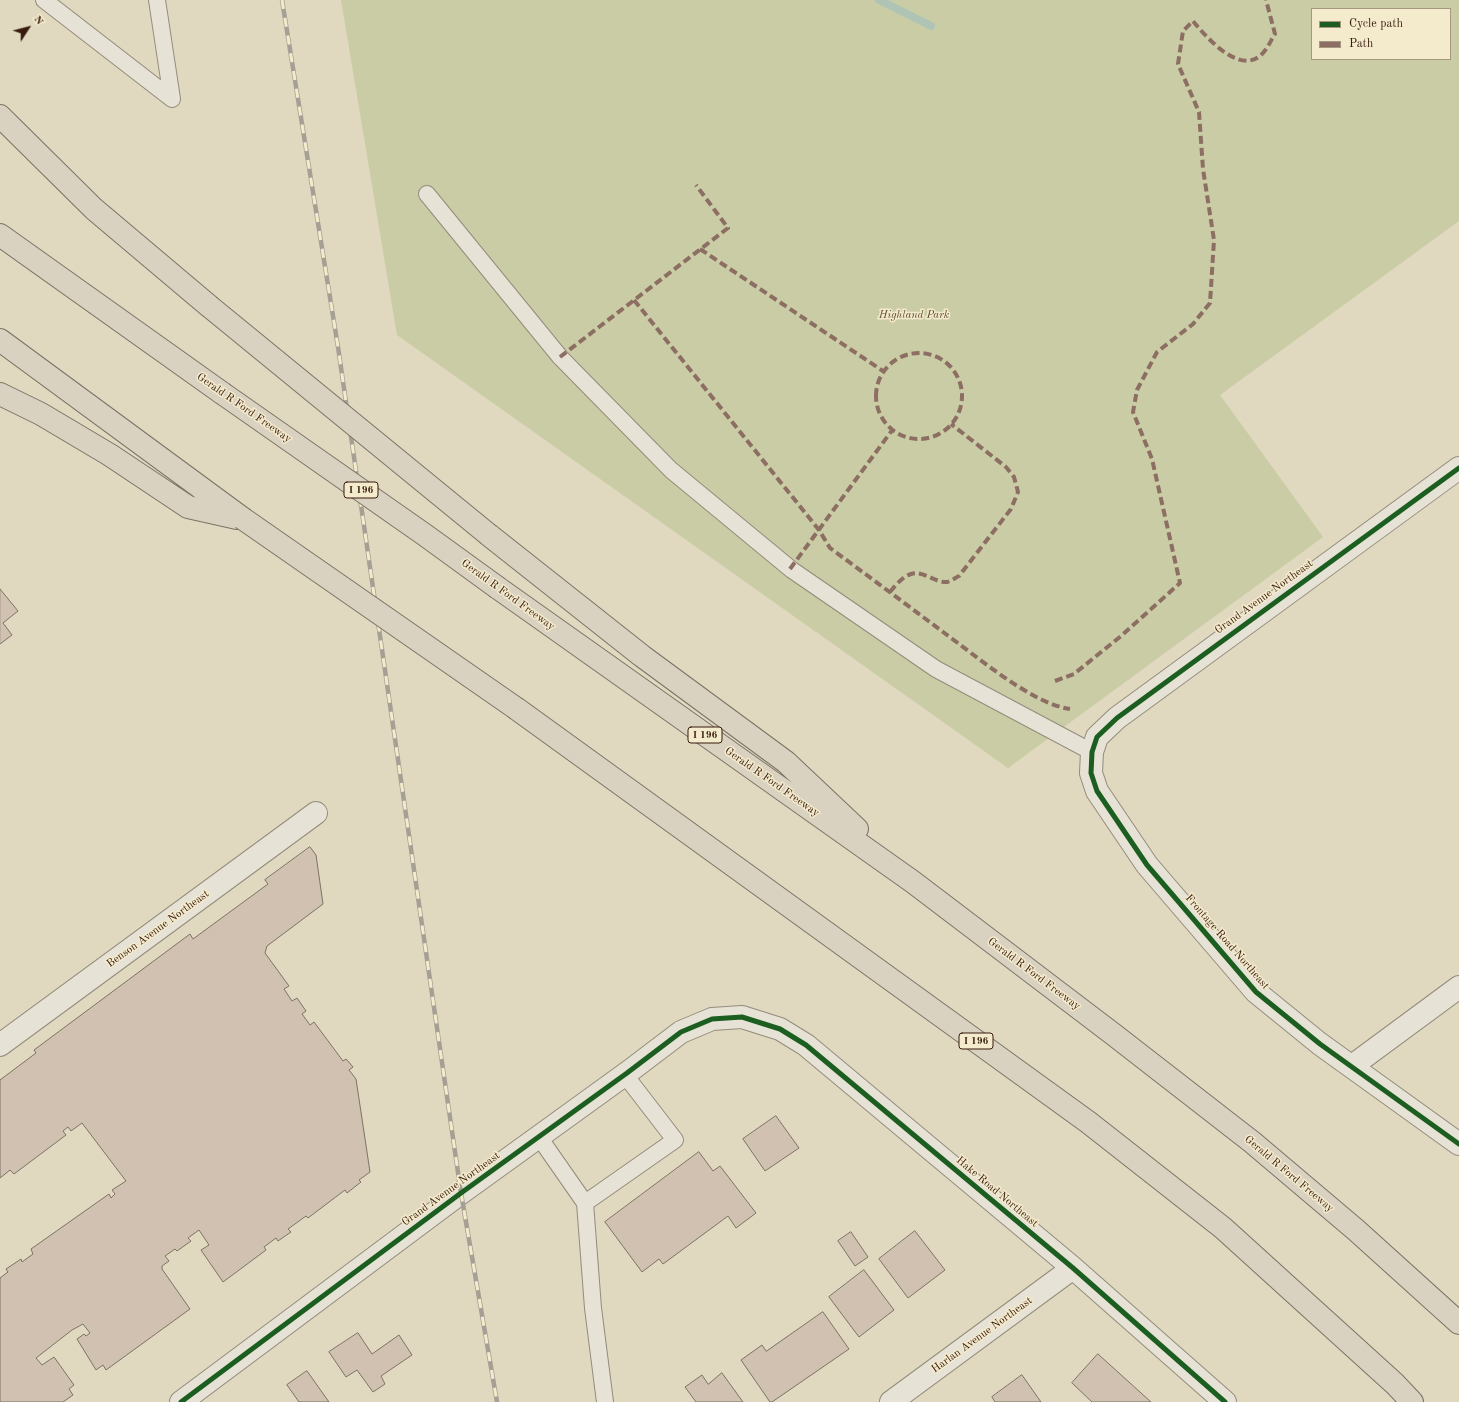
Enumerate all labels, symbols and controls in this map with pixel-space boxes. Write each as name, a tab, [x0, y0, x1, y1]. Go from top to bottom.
north arrow	[8, 8, 48, 48]
legend	[1311, 8, 1451, 60]
text: N	[31, 14, 45, 27]
text: Cycle path	[1349, 18, 1403, 30]
text: Path	[1349, 38, 1373, 50]
park label: Highland Park	[879, 308, 949, 322]
street label: Gerald R Ford Freeway	[194, 370, 294, 446]
road number: I 196	[344, 482, 378, 498]
street label: Gerald R Ford Freeway	[459, 557, 557, 633]
street label: Grand Avenue Northeast	[1212, 557, 1316, 637]
road number: I 196	[688, 727, 722, 743]
street label: Gerald R Ford Freeway	[722, 744, 822, 820]
street label: Benson Avenue Northeast	[104, 887, 212, 971]
street label: Frontage Road Northeast	[1182, 892, 1272, 992]
street label: Gerald R Ford Freeway	[985, 935, 1083, 1013]
road number: I 196	[959, 1033, 993, 1049]
street label: Gerald R Ford Freeway	[1242, 1133, 1336, 1215]
street label: Grand Avenue Northeast	[399, 1149, 503, 1229]
street label: Hake Road Northeast	[953, 1154, 1041, 1230]
street label: Harlan Avenue Northeast	[929, 1294, 1035, 1376]

